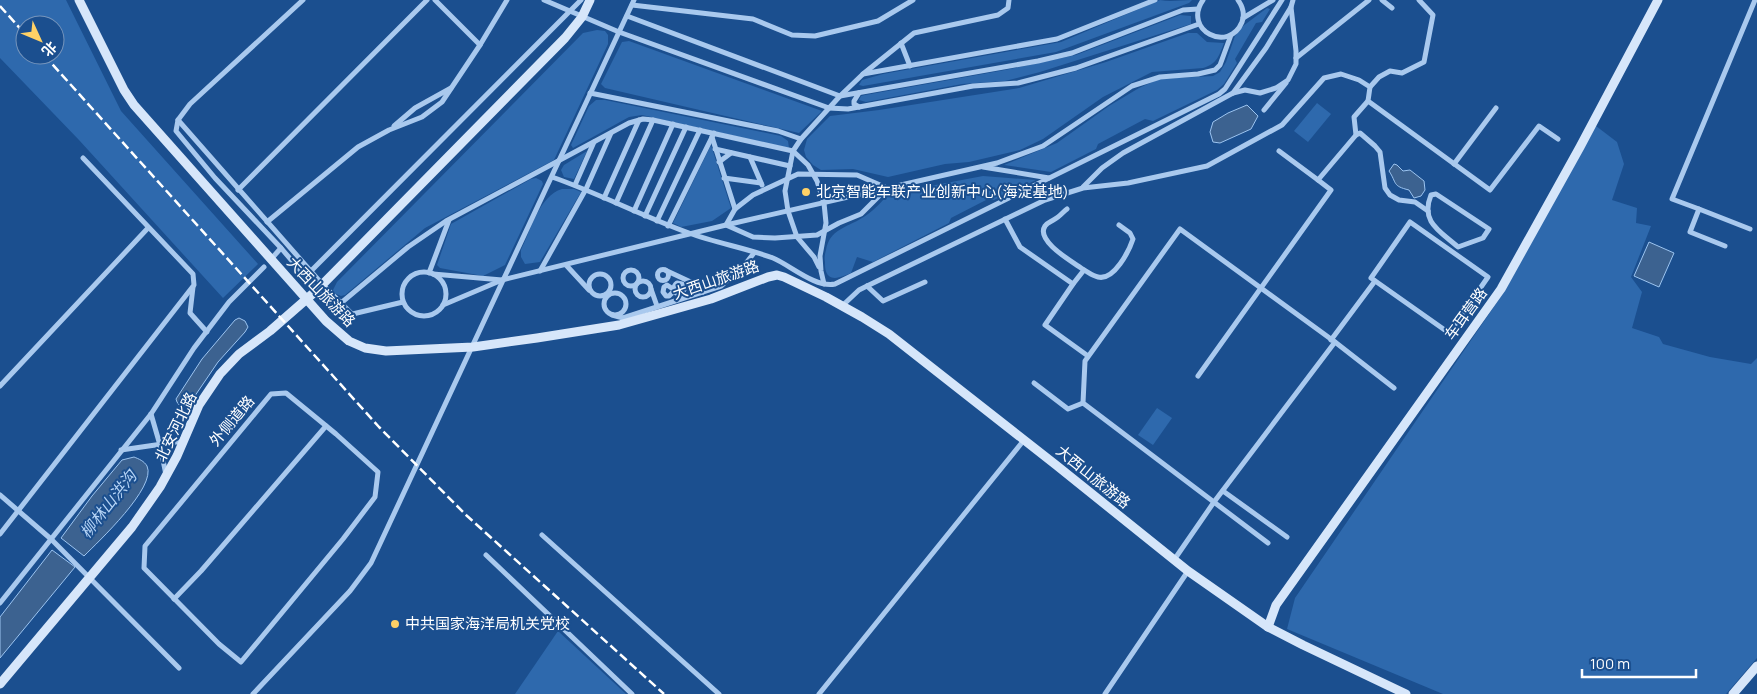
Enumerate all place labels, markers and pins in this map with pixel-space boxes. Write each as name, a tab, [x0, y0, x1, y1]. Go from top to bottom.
place label: 北京智能车联产业创新中心(海淀基地)	[816, 181, 1069, 202]
marker: 北京智能车联产业创新中心(海淀基地)	[800, 186, 812, 198]
place label: 中共国家海洋局机关党校	[405, 613, 570, 634]
marker: 中共国家海洋局机关党校	[389, 618, 401, 630]

